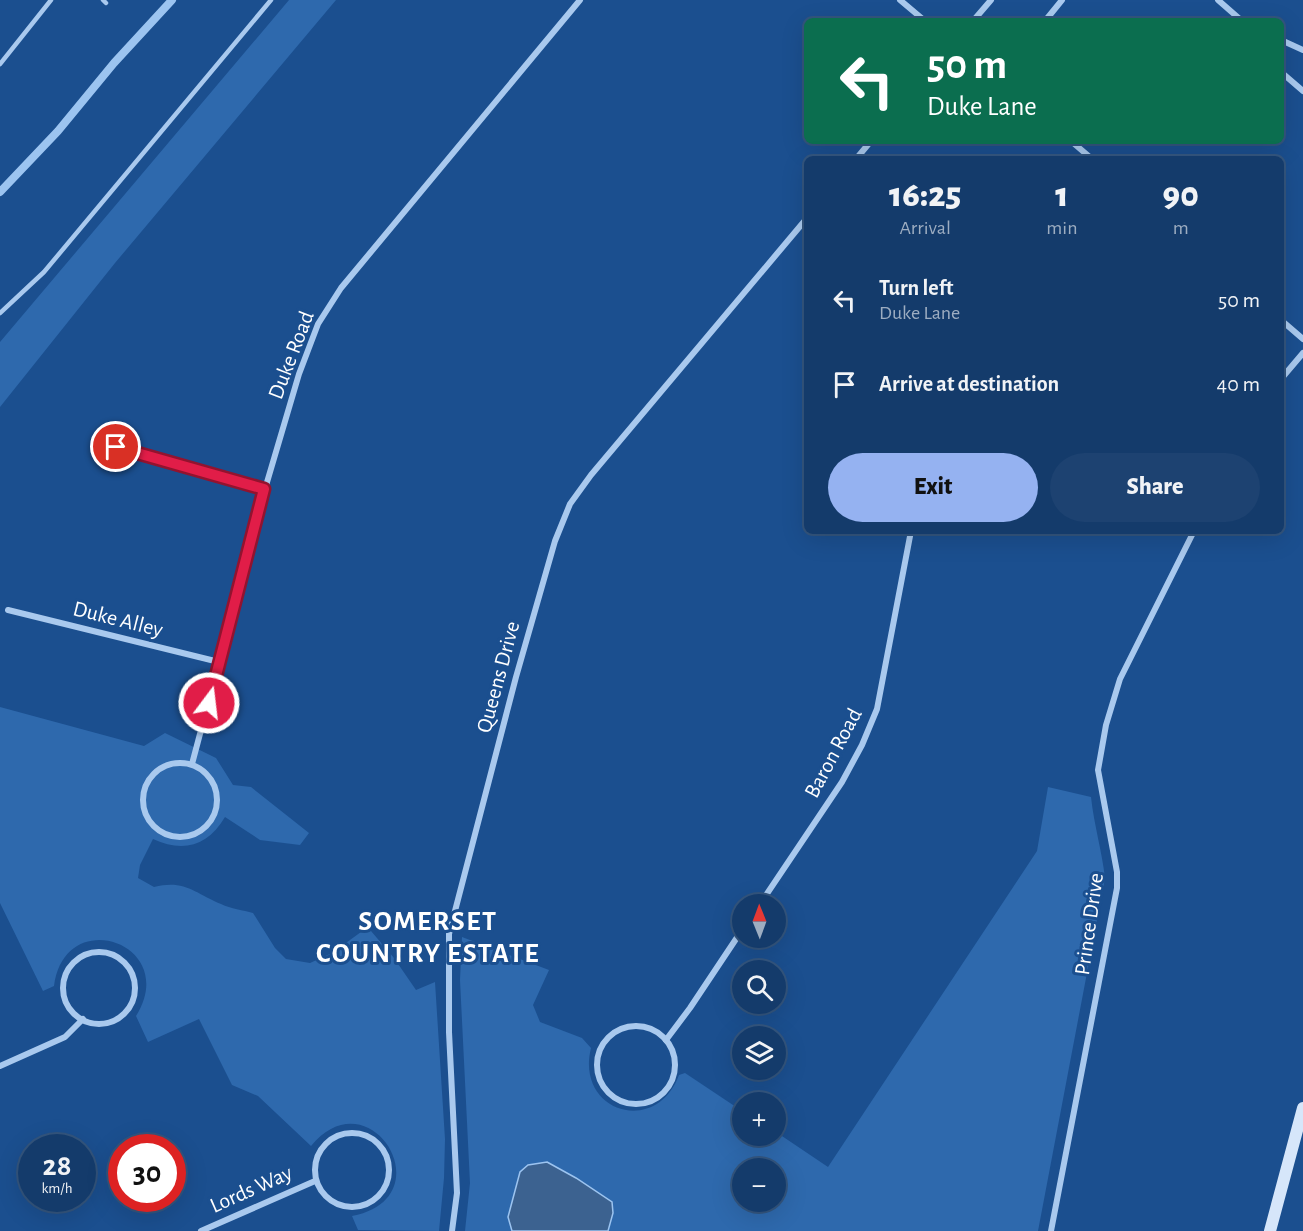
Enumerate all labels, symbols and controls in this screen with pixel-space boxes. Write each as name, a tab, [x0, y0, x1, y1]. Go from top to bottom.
icon: left	[828, 42, 906, 120]
text: 50 m	[927, 44, 1007, 86]
text: Duke Lane	[927, 93, 1037, 120]
text: 16:25	[889, 177, 961, 213]
text: 1	[1055, 177, 1069, 213]
text: 90	[1163, 177, 1199, 213]
text: Arrival	[899, 218, 951, 238]
text: min	[1046, 218, 1077, 238]
text: m	[1173, 218, 1189, 238]
text: Turn left	[879, 277, 953, 299]
icon: left	[828, 284, 861, 317]
text: 50 m	[1218, 289, 1260, 311]
text: Duke Lane	[879, 303, 960, 323]
street label: Duke Road	[264, 308, 318, 402]
icon: arrive	[828, 368, 861, 401]
text: Arrive at destination	[879, 373, 1059, 395]
text: 40 m	[1217, 373, 1260, 395]
pin	[90, 421, 141, 472]
icon: arrive	[99, 430, 132, 463]
button: Exit	[828, 453, 1038, 522]
button: Share	[1050, 453, 1260, 522]
street label: Duke Alley	[71, 597, 166, 641]
street label: Queens Drive	[473, 619, 523, 735]
position arrow	[177, 671, 241, 735]
street label: Baron Road	[800, 704, 866, 802]
street label: Prince Drive	[1071, 872, 1107, 976]
north arrow	[732, 894, 786, 948]
map controls	[732, 894, 786, 1212]
district label: SOMERSET COUNTRY ESTATE	[316, 908, 540, 968]
button: search	[732, 960, 786, 1014]
button: layers	[732, 1026, 786, 1080]
button: +	[732, 1092, 786, 1146]
speed limit sign: 30	[108, 1134, 186, 1212]
text: 28	[43, 1151, 71, 1181]
button: −	[732, 1158, 786, 1212]
street label: Lords Way	[207, 1161, 296, 1217]
text: km/h	[42, 1181, 72, 1196]

